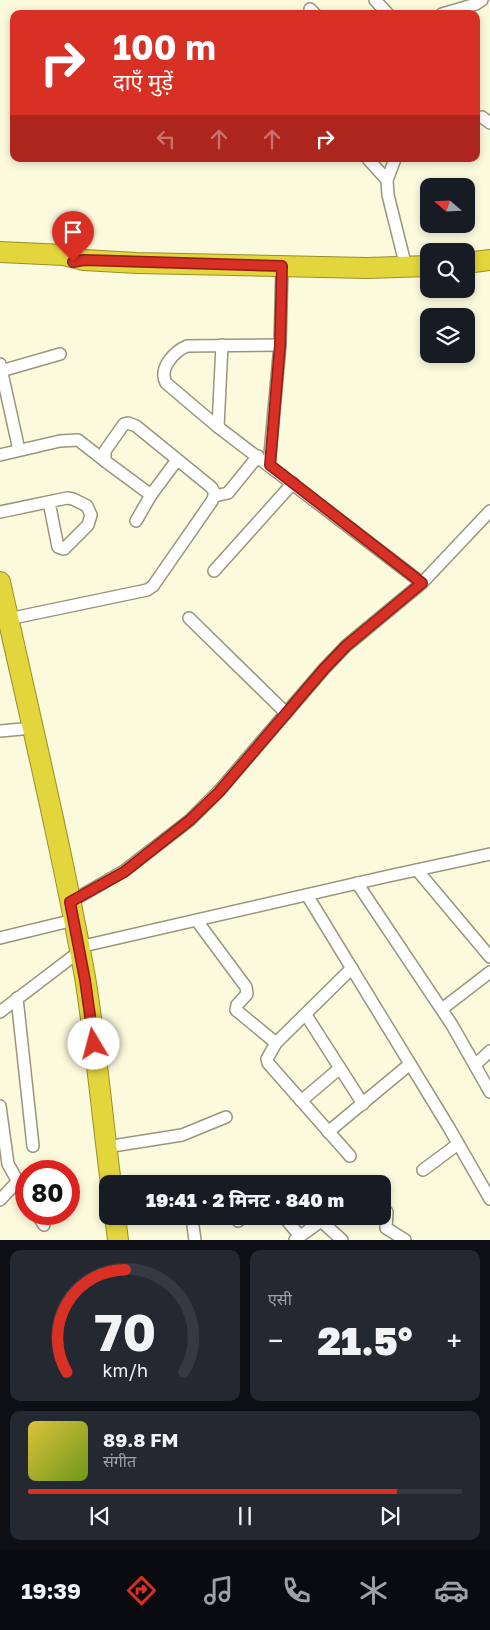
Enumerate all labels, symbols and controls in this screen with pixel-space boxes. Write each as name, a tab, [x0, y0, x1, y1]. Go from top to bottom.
text: 100 m	[113, 26, 216, 68]
icon: right	[30, 30, 95, 95]
text: दाएँ मुड़ें	[113, 68, 173, 95]
icon: left	[152, 125, 180, 153]
icon: ahead	[205, 125, 233, 153]
icon: ahead	[258, 125, 286, 153]
icon: right	[311, 125, 339, 153]
north arrow	[420, 178, 475, 232]
map controls	[420, 178, 475, 363]
pin	[52, 211, 94, 262]
icon: arrive	[59, 218, 87, 246]
button: search	[420, 243, 475, 298]
button: layers	[420, 308, 475, 363]
position arrow	[67, 1017, 119, 1069]
speed limit sign: 80	[15, 1160, 80, 1225]
text: 19:41 · 2 मिनट · 840 m	[146, 1188, 344, 1211]
text: एसी	[268, 1289, 292, 1309]
text: 70	[94, 1300, 156, 1362]
text: 21.5°	[318, 1318, 412, 1363]
text: −	[268, 1324, 283, 1357]
text: +	[447, 1324, 462, 1357]
text: km/h	[102, 1359, 148, 1381]
text: 89.8 FM	[103, 1428, 178, 1451]
text: संगीत	[103, 1451, 136, 1471]
icon: previous	[86, 1502, 114, 1530]
icon: pause	[231, 1502, 259, 1530]
icon: next	[376, 1502, 404, 1530]
icon: directions	[124, 1573, 159, 1608]
icon: music	[201, 1573, 236, 1608]
icon: phone	[279, 1573, 314, 1608]
icon: climate	[356, 1573, 391, 1608]
icon: car	[434, 1573, 469, 1608]
text: 19:39	[21, 1577, 81, 1604]

